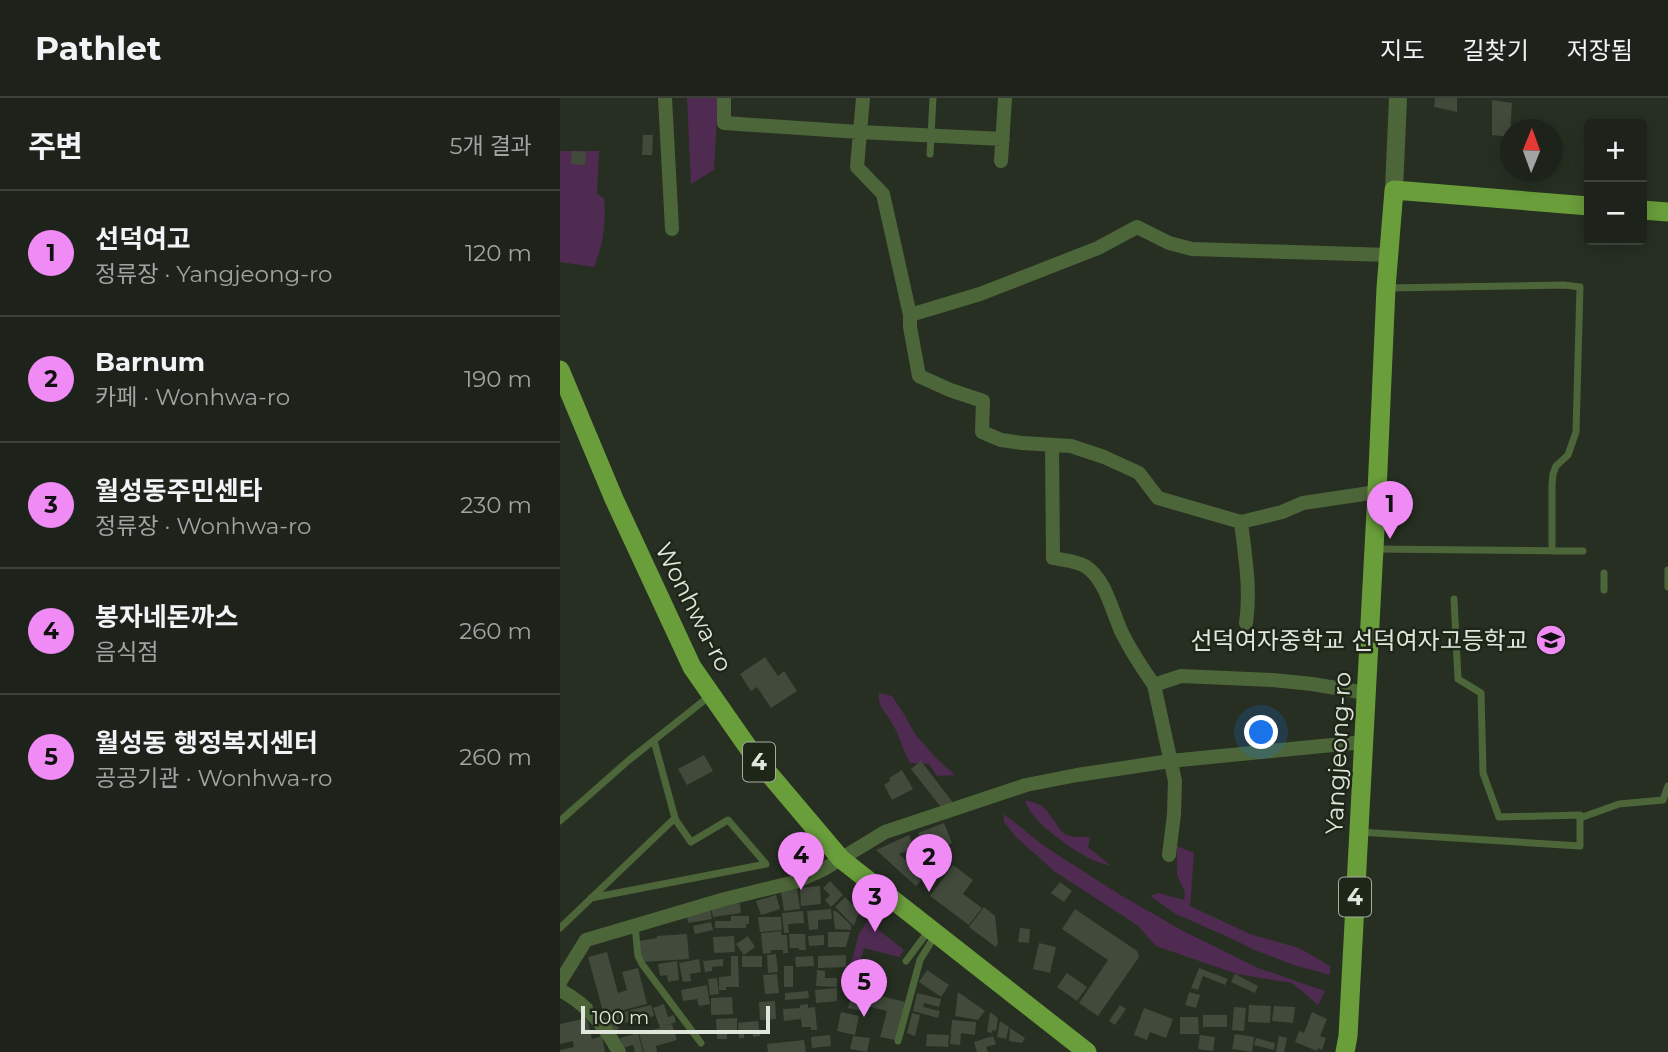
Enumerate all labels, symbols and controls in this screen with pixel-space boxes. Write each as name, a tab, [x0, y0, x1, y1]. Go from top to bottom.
text: Pathlet	[35, 28, 161, 68]
text: 지도	[1380, 36, 1425, 65]
text: 길찾기	[1463, 36, 1529, 65]
text: 저장됨	[1567, 36, 1633, 65]
north arrow	[1500, 119, 1563, 182]
map controls	[1584, 119, 1647, 245]
button: +	[1584, 119, 1647, 182]
text: 주변	[28, 128, 83, 165]
text: 5개 결과	[449, 132, 532, 160]
button: −	[1584, 182, 1647, 245]
text: 선덕여고	[95, 223, 191, 255]
text: 1	[46, 239, 56, 267]
text: 120 m	[465, 239, 532, 267]
text: 정류장 · Yangjeong-ro	[95, 260, 332, 288]
text: Barnum	[95, 346, 205, 378]
text: 2	[44, 365, 58, 393]
text: 190 m	[464, 365, 532, 393]
text: 카페 · Wonhwa-ro	[95, 383, 290, 411]
text: 월성동주민센타	[95, 475, 262, 507]
pin: 1	[1367, 481, 1413, 539]
text: 3	[44, 491, 58, 519]
text: 230 m	[460, 491, 532, 519]
text: 정류장 · Wonhwa-ro	[95, 512, 311, 540]
street label: Wonhwa-ro	[649, 538, 739, 676]
text: 봉자네돈까스	[95, 601, 239, 633]
text: 4	[43, 617, 59, 645]
text: 260 m	[459, 617, 532, 645]
school or university icon: 선덕여자중학교 선덕여자고등학교	[1534, 623, 1568, 657]
place label: 선덕여자중학교 선덕여자고등학교	[1191, 626, 1528, 655]
text: 음식점	[95, 638, 158, 666]
street label: Yangjeong-ro	[1319, 671, 1357, 835]
your location	[1244, 715, 1278, 749]
text: 월성동 행정복지센터	[95, 727, 318, 759]
road number: 4	[743, 742, 775, 782]
text: 5	[44, 743, 58, 771]
text: 260 m	[459, 743, 532, 771]
text: 공공기관 · Wonhwa-ro	[95, 764, 333, 792]
pin: 4	[778, 832, 824, 890]
pin: 2	[906, 834, 952, 892]
pin: 3	[852, 874, 898, 932]
road number: 4	[1339, 877, 1371, 916]
pin: 5	[841, 959, 887, 1017]
scale bar	[581, 1003, 770, 1035]
text: 100 m	[592, 1006, 649, 1029]

